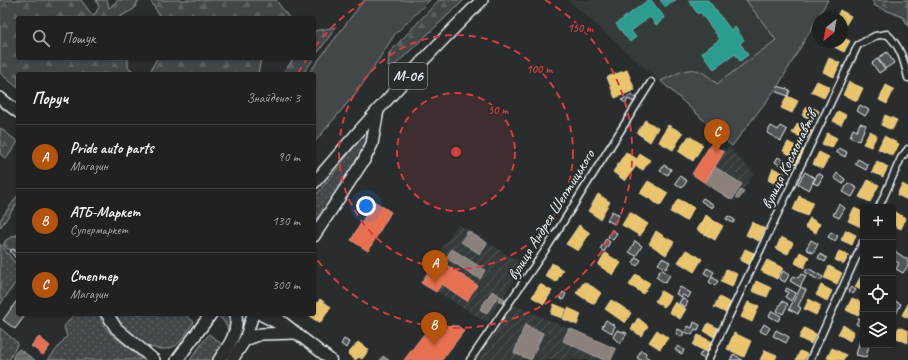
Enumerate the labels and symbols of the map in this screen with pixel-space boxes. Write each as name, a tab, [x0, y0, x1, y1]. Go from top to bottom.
north arrow	[812, 12, 848, 48]
text: 150 m	[567, 20, 594, 36]
text: 100 m	[526, 61, 553, 77]
road number: М-06	[389, 63, 427, 89]
text: 50 m	[488, 102, 509, 118]
street label: вулиця Космонавтів	[757, 104, 823, 212]
pin: C	[704, 119, 730, 152]
centre of rings	[449, 145, 463, 159]
street label: вулиця Андрея Шептицького	[503, 145, 600, 284]
your location	[356, 196, 376, 216]
pin: A	[422, 250, 448, 283]
pin: B	[421, 312, 447, 345]

